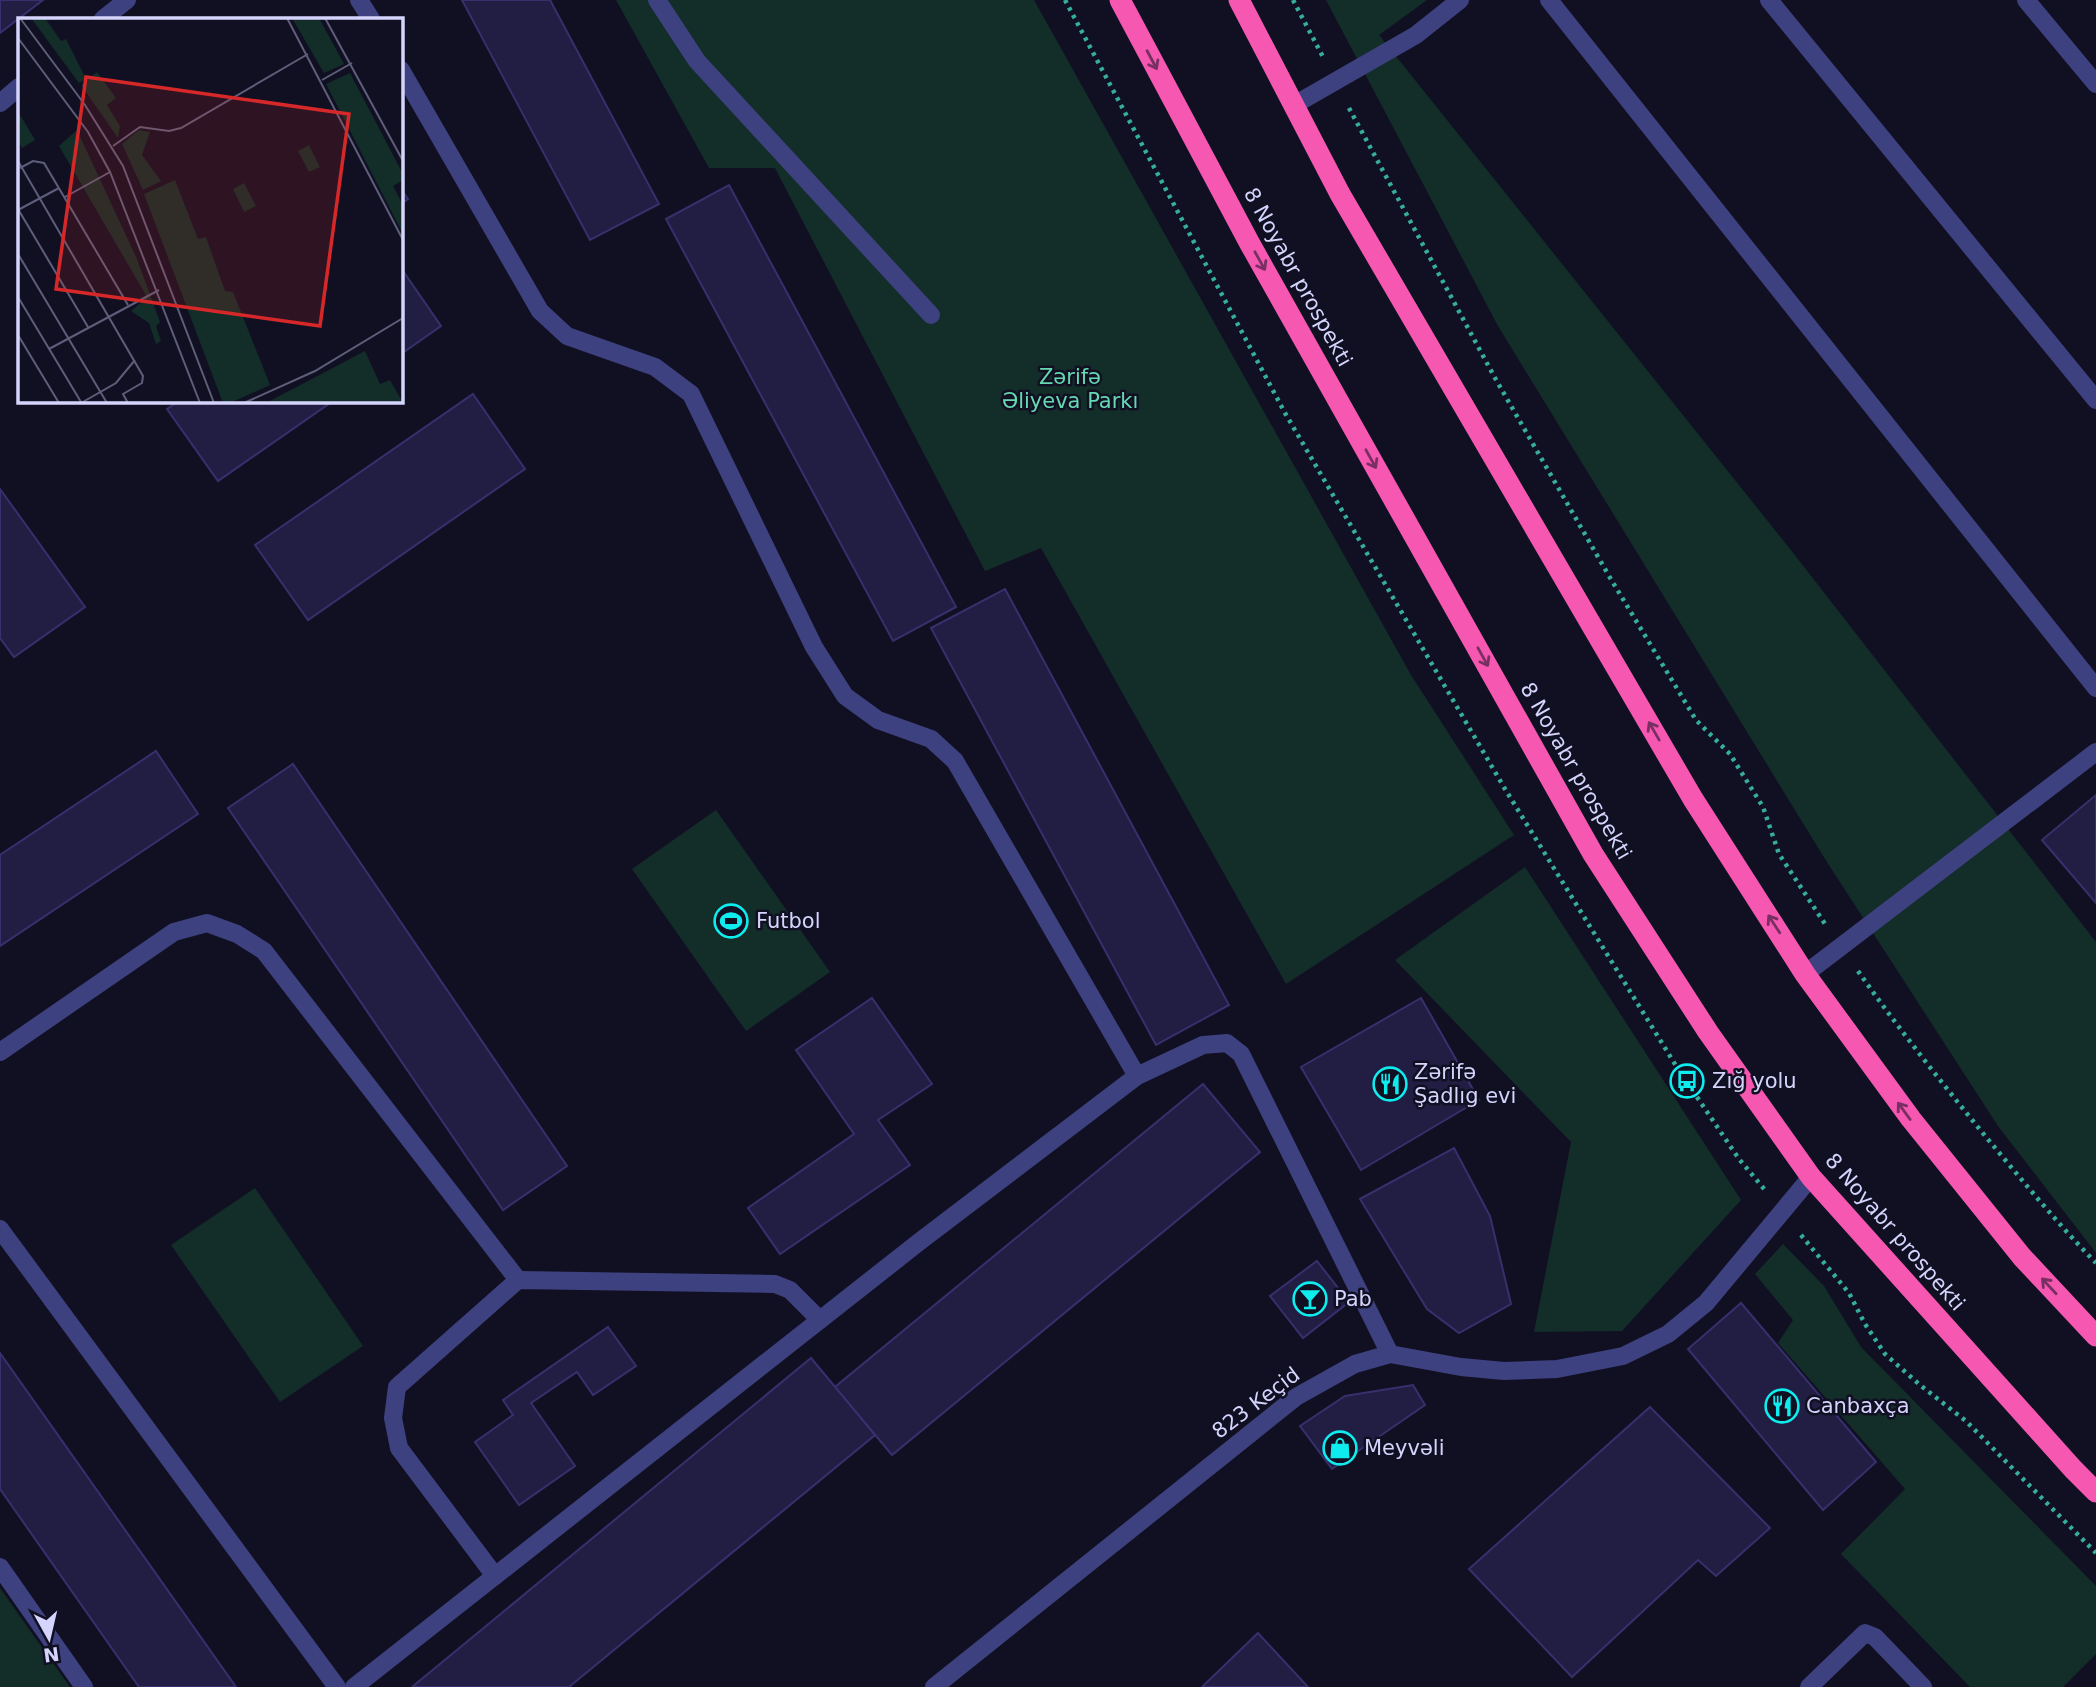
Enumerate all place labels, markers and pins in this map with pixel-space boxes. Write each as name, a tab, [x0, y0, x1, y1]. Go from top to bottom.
sports icon: Futbol	[712, 902, 750, 940]
place label: Futbol	[756, 909, 821, 933]
place label: Zərifə Şadlıg evi	[1414, 1060, 1516, 1108]
bus stop icon: Zığ yolu	[1668, 1062, 1706, 1100]
restaurant icon: Zərifə Şadlıg evi	[1371, 1065, 1409, 1103]
place label: Zığ yolu	[1712, 1069, 1797, 1093]
bar icon: Pab	[1291, 1280, 1329, 1318]
place label: Pab	[1334, 1287, 1372, 1311]
restaurant icon: Canbaxça	[1763, 1387, 1801, 1425]
place label: Canbaxça	[1806, 1394, 1910, 1418]
shop icon: Meyvəli	[1321, 1429, 1359, 1467]
place label: Meyvəli	[1364, 1436, 1444, 1460]

